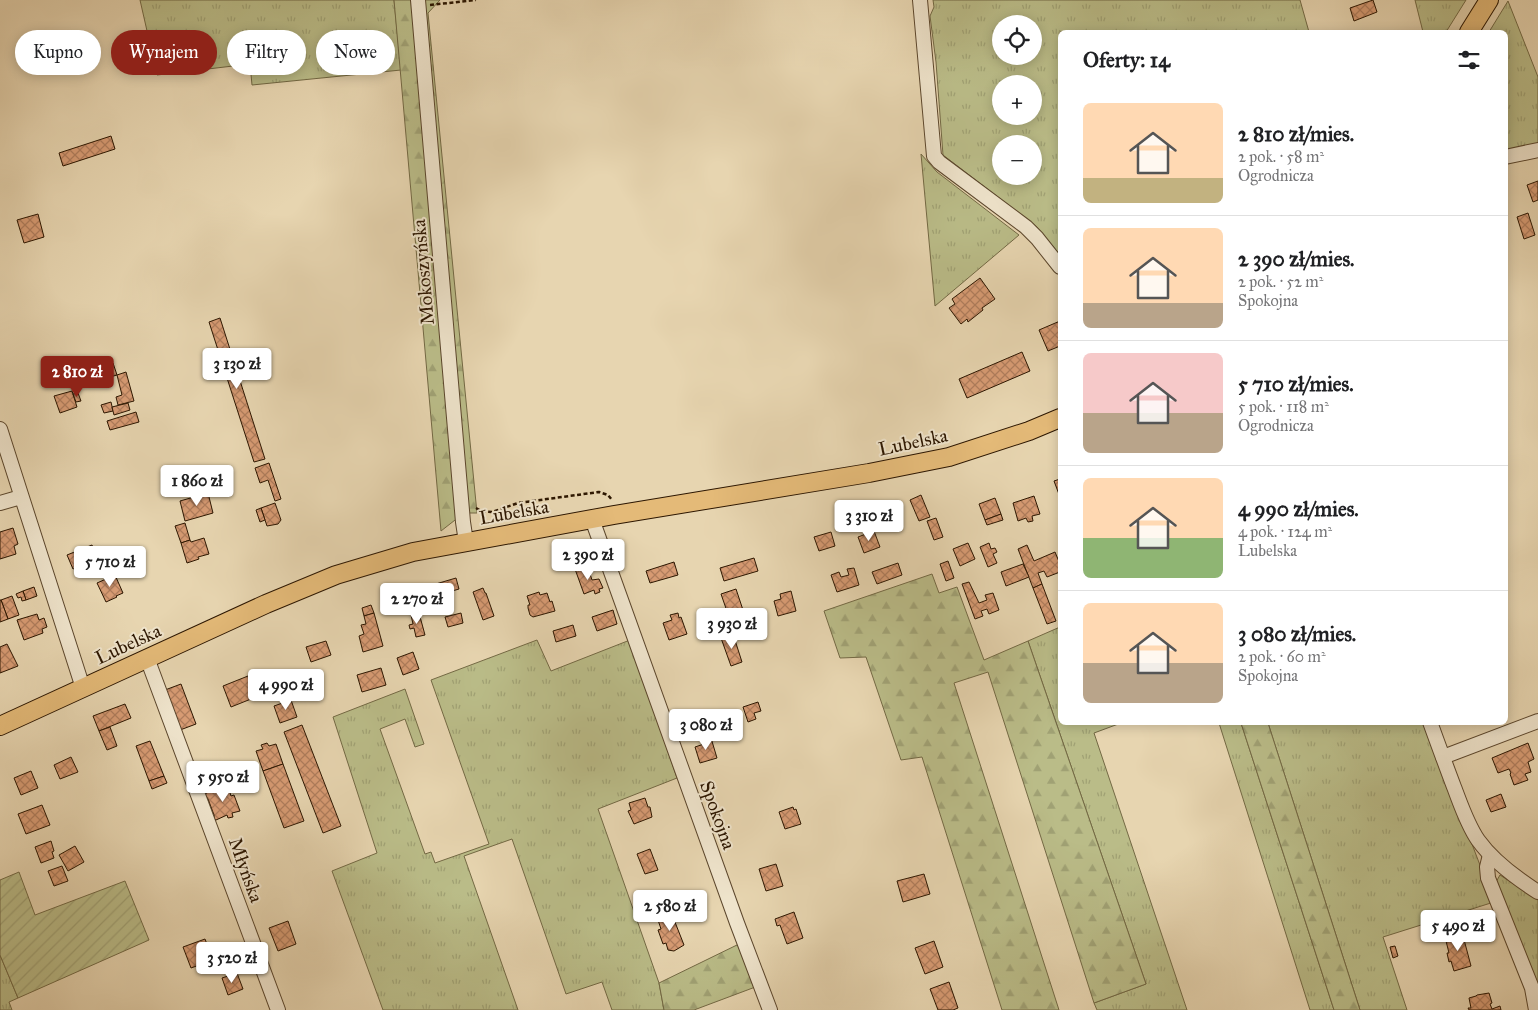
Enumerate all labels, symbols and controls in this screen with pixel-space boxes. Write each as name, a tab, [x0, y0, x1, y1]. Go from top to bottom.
map controls	[992, 15, 1042, 185]
button: locate	[992, 15, 1042, 65]
chip: Kupno	[15, 30, 101, 75]
chip: Wynajem	[111, 30, 217, 75]
chip: Filtry	[227, 30, 306, 75]
chip: Nowe	[316, 30, 395, 75]
icon: filters	[1455, 46, 1483, 74]
text: Oferty: 14	[1083, 47, 1170, 73]
button: +	[992, 75, 1042, 125]
text: 2 810 zł/mies.	[1238, 121, 1354, 147]
icon: home	[1123, 123, 1183, 183]
button: −	[992, 135, 1042, 185]
text: 2 pok. · 58 m²	[1238, 147, 1324, 166]
text: Ogrodnicza	[1238, 166, 1314, 185]
street label: Mokoszyńska	[407, 217, 439, 326]
text: 2 390 zł/mies.	[1238, 246, 1354, 272]
icon: home	[1123, 248, 1183, 308]
text: 2 pok. · 52 m²	[1238, 272, 1323, 291]
text: Spokojna	[1238, 291, 1298, 310]
pin: 3 130 zł	[185, 348, 289, 390]
text: 3 130 zł	[213, 354, 261, 373]
pin: 2 810 zł	[25, 356, 129, 398]
text: 2 810 zł	[52, 362, 102, 381]
text: 5 710 zł/mies.	[1238, 371, 1354, 397]
icon: home	[1123, 373, 1183, 433]
text: 5 pok. · 118 m²	[1238, 397, 1329, 416]
text: Ogrodnicza	[1238, 416, 1314, 435]
street label: Lubelska	[876, 423, 951, 461]
pin: 1 860 zł	[145, 464, 249, 507]
text: 1 860 zł	[172, 471, 222, 490]
street label: Lubelska	[477, 494, 552, 529]
text: 4 990 zł/mies.	[1238, 496, 1359, 522]
icon: home	[1123, 498, 1183, 558]
pin: 3 310 zł	[817, 500, 921, 542]
text: 3 310 zł	[846, 506, 892, 525]
text: 4 pok. · 124 m²	[1238, 522, 1332, 541]
pin: 2 390 zł	[536, 538, 640, 581]
text: Lubelska	[1238, 541, 1297, 560]
text: 2 390 zł	[563, 545, 613, 564]
pin: 5 710 zł	[58, 546, 162, 588]
text: 5 710 zł	[85, 552, 135, 571]
pin: 2 270 zł	[365, 582, 469, 625]
text: 2 270 zł	[391, 589, 443, 608]
pin: 3 930 zł	[680, 608, 784, 650]
text: 3 930 zł	[707, 614, 757, 633]
street label: Lubelska	[91, 618, 166, 669]
text: 3 080 zł/mies.	[1238, 621, 1356, 647]
icon: home	[1123, 623, 1183, 683]
text: 2 pok. · 60 m²	[1238, 647, 1326, 666]
text: Spokojna	[1238, 666, 1298, 685]
pin: 4 990 zł	[234, 668, 338, 711]
text: 4 990 zł	[259, 675, 313, 694]
pin: 3 080 zł	[654, 708, 758, 751]
text: 3 080 zł	[680, 715, 732, 734]
pin: 5 950 zł	[171, 760, 275, 803]
text: 5 950 zł	[197, 767, 249, 786]
street label: Spokojna	[695, 778, 741, 853]
street label: Młyńska	[224, 834, 269, 906]
pin: 2 580 zł	[618, 890, 722, 932]
text: 2 580 zł	[644, 896, 696, 915]
pin: 5 490 zł	[1406, 910, 1510, 952]
text: 5 490 zł	[1432, 916, 1484, 935]
pin: 3 520 zł	[180, 942, 284, 984]
text: 3 520 zł	[207, 948, 257, 967]

